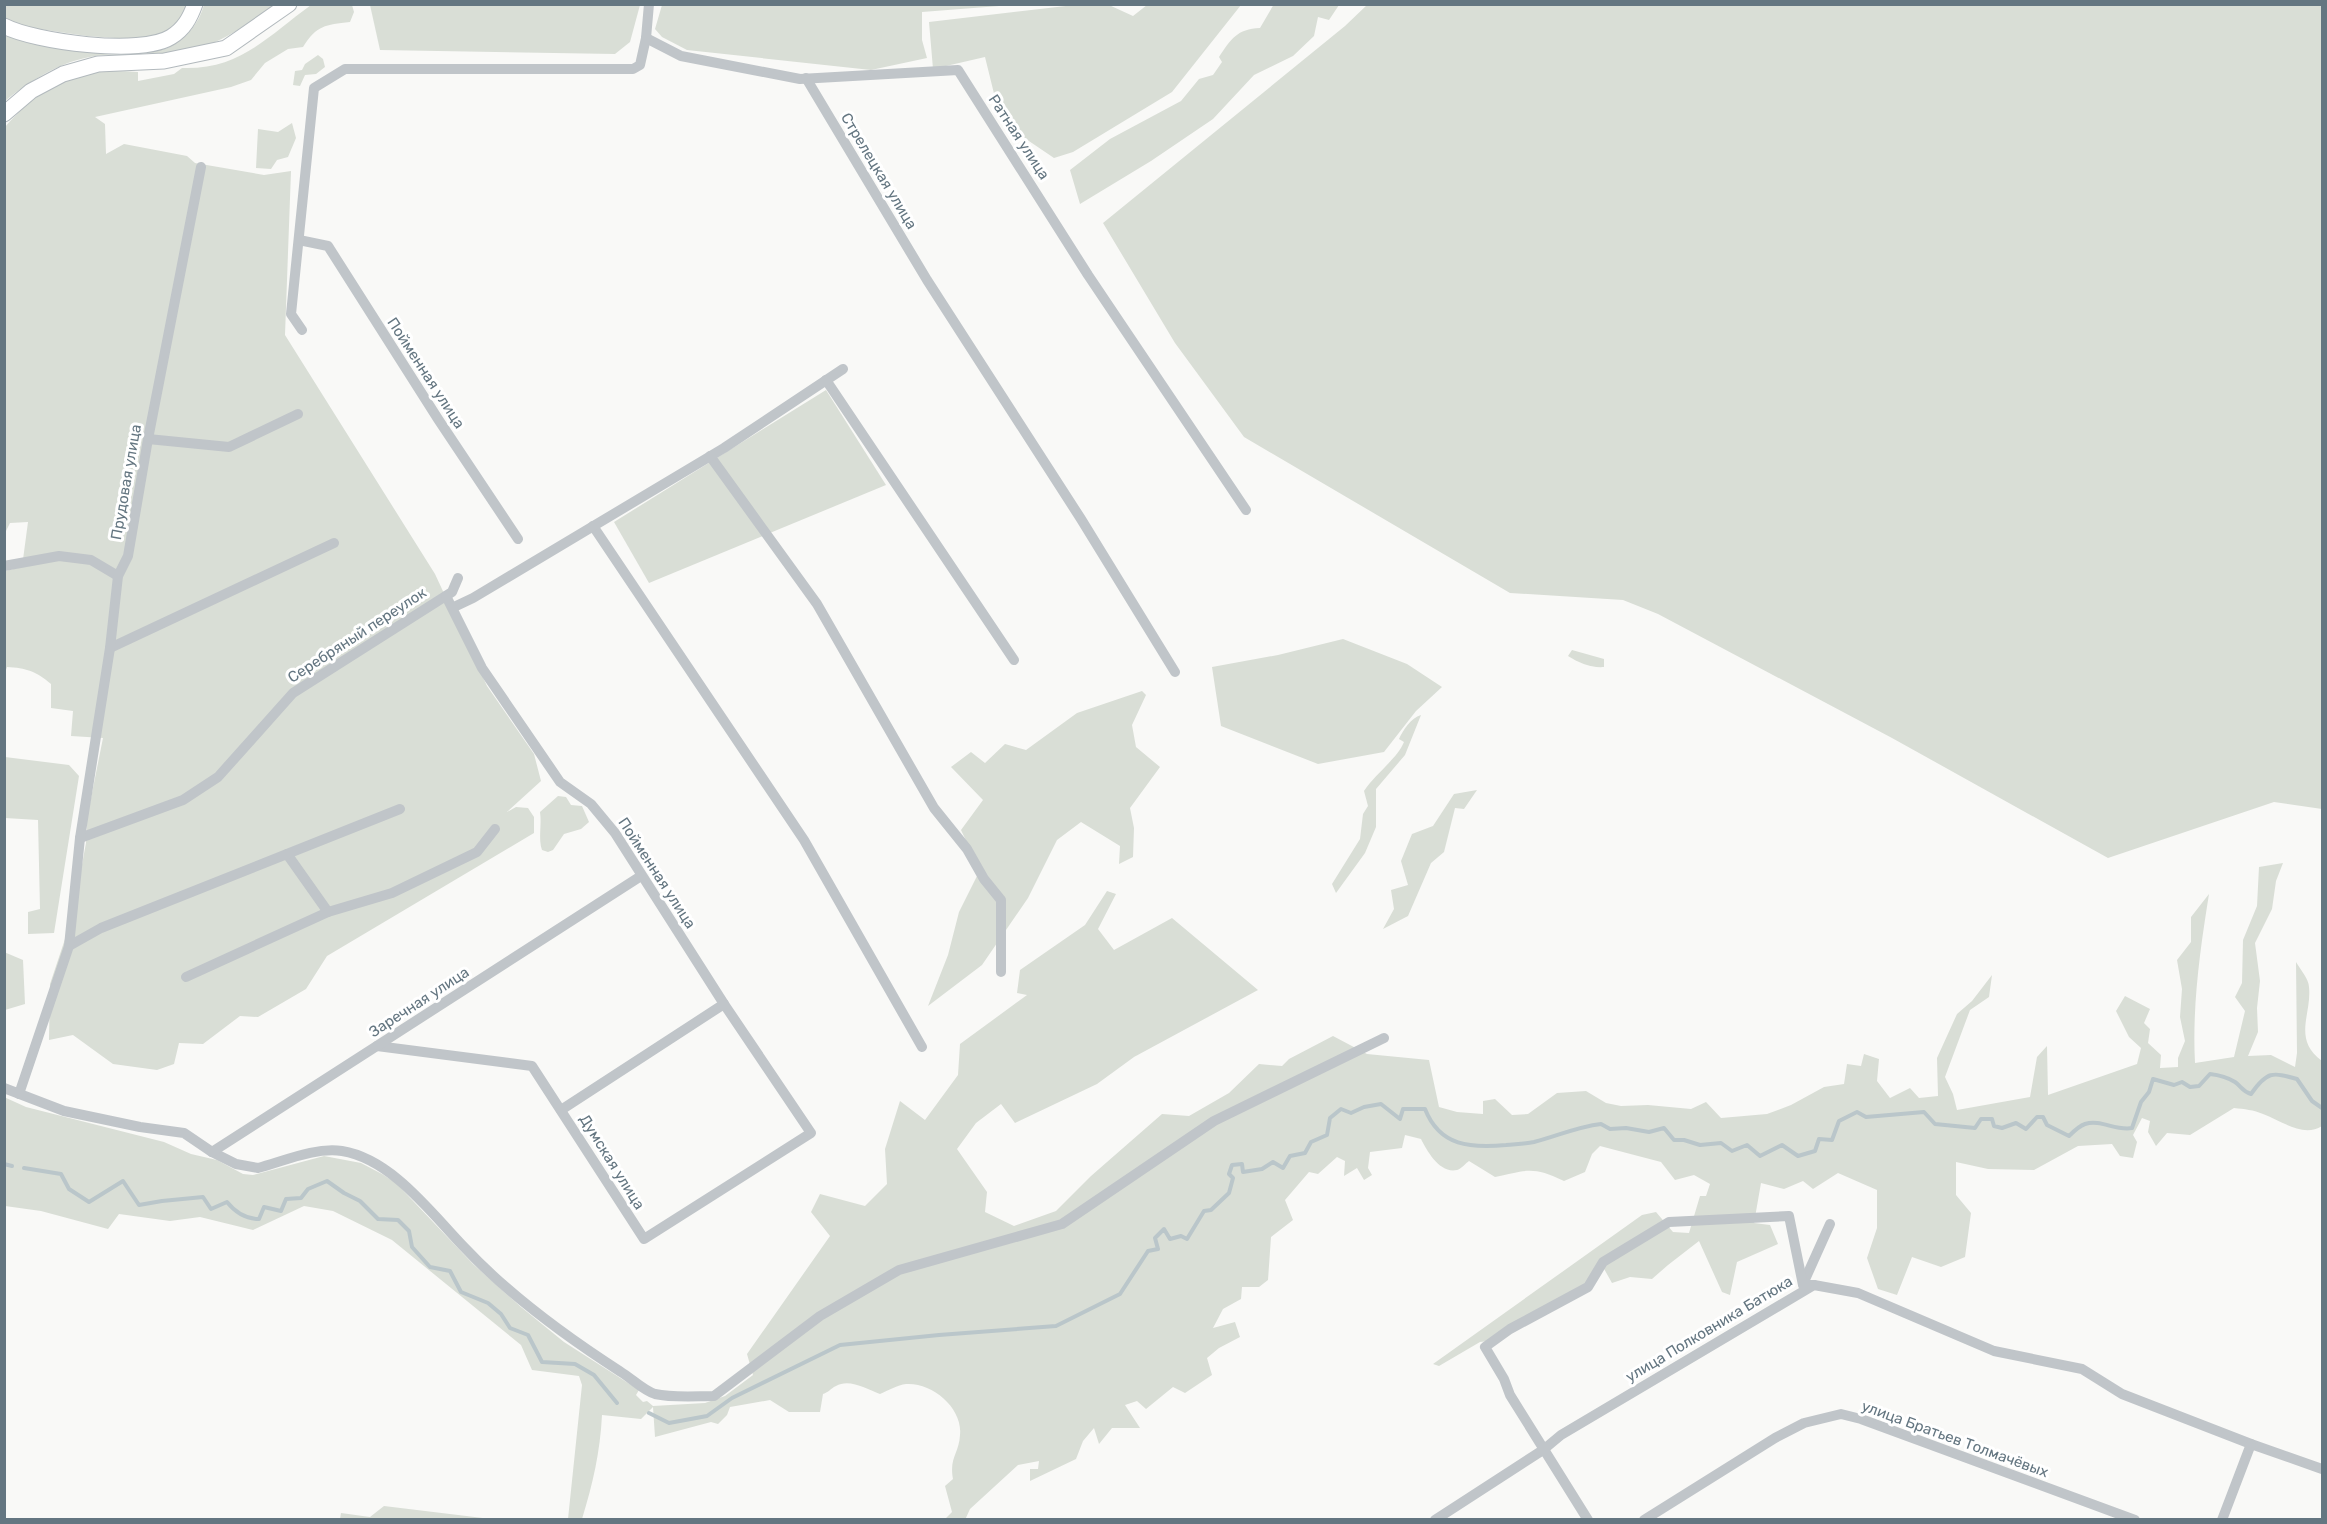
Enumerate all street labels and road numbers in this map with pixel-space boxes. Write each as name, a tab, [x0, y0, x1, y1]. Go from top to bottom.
street label: Ратная улица	[985, 91, 1053, 183]
street label: Стрелецкая улица	[837, 110, 921, 232]
street label: Пойменная улица	[383, 314, 469, 432]
street label: Прудовая улица	[107, 423, 145, 541]
street label: Серебряный переулок	[284, 583, 430, 687]
street label: Пойменная улица	[614, 814, 700, 932]
street label: Заречная улица	[366, 963, 472, 1041]
street label: Думская улица	[576, 1111, 648, 1213]
street label: улица Полковника Батюка	[1622, 1272, 1796, 1386]
street label: улица Братьев Толмачёвых	[1859, 1397, 2051, 1481]

